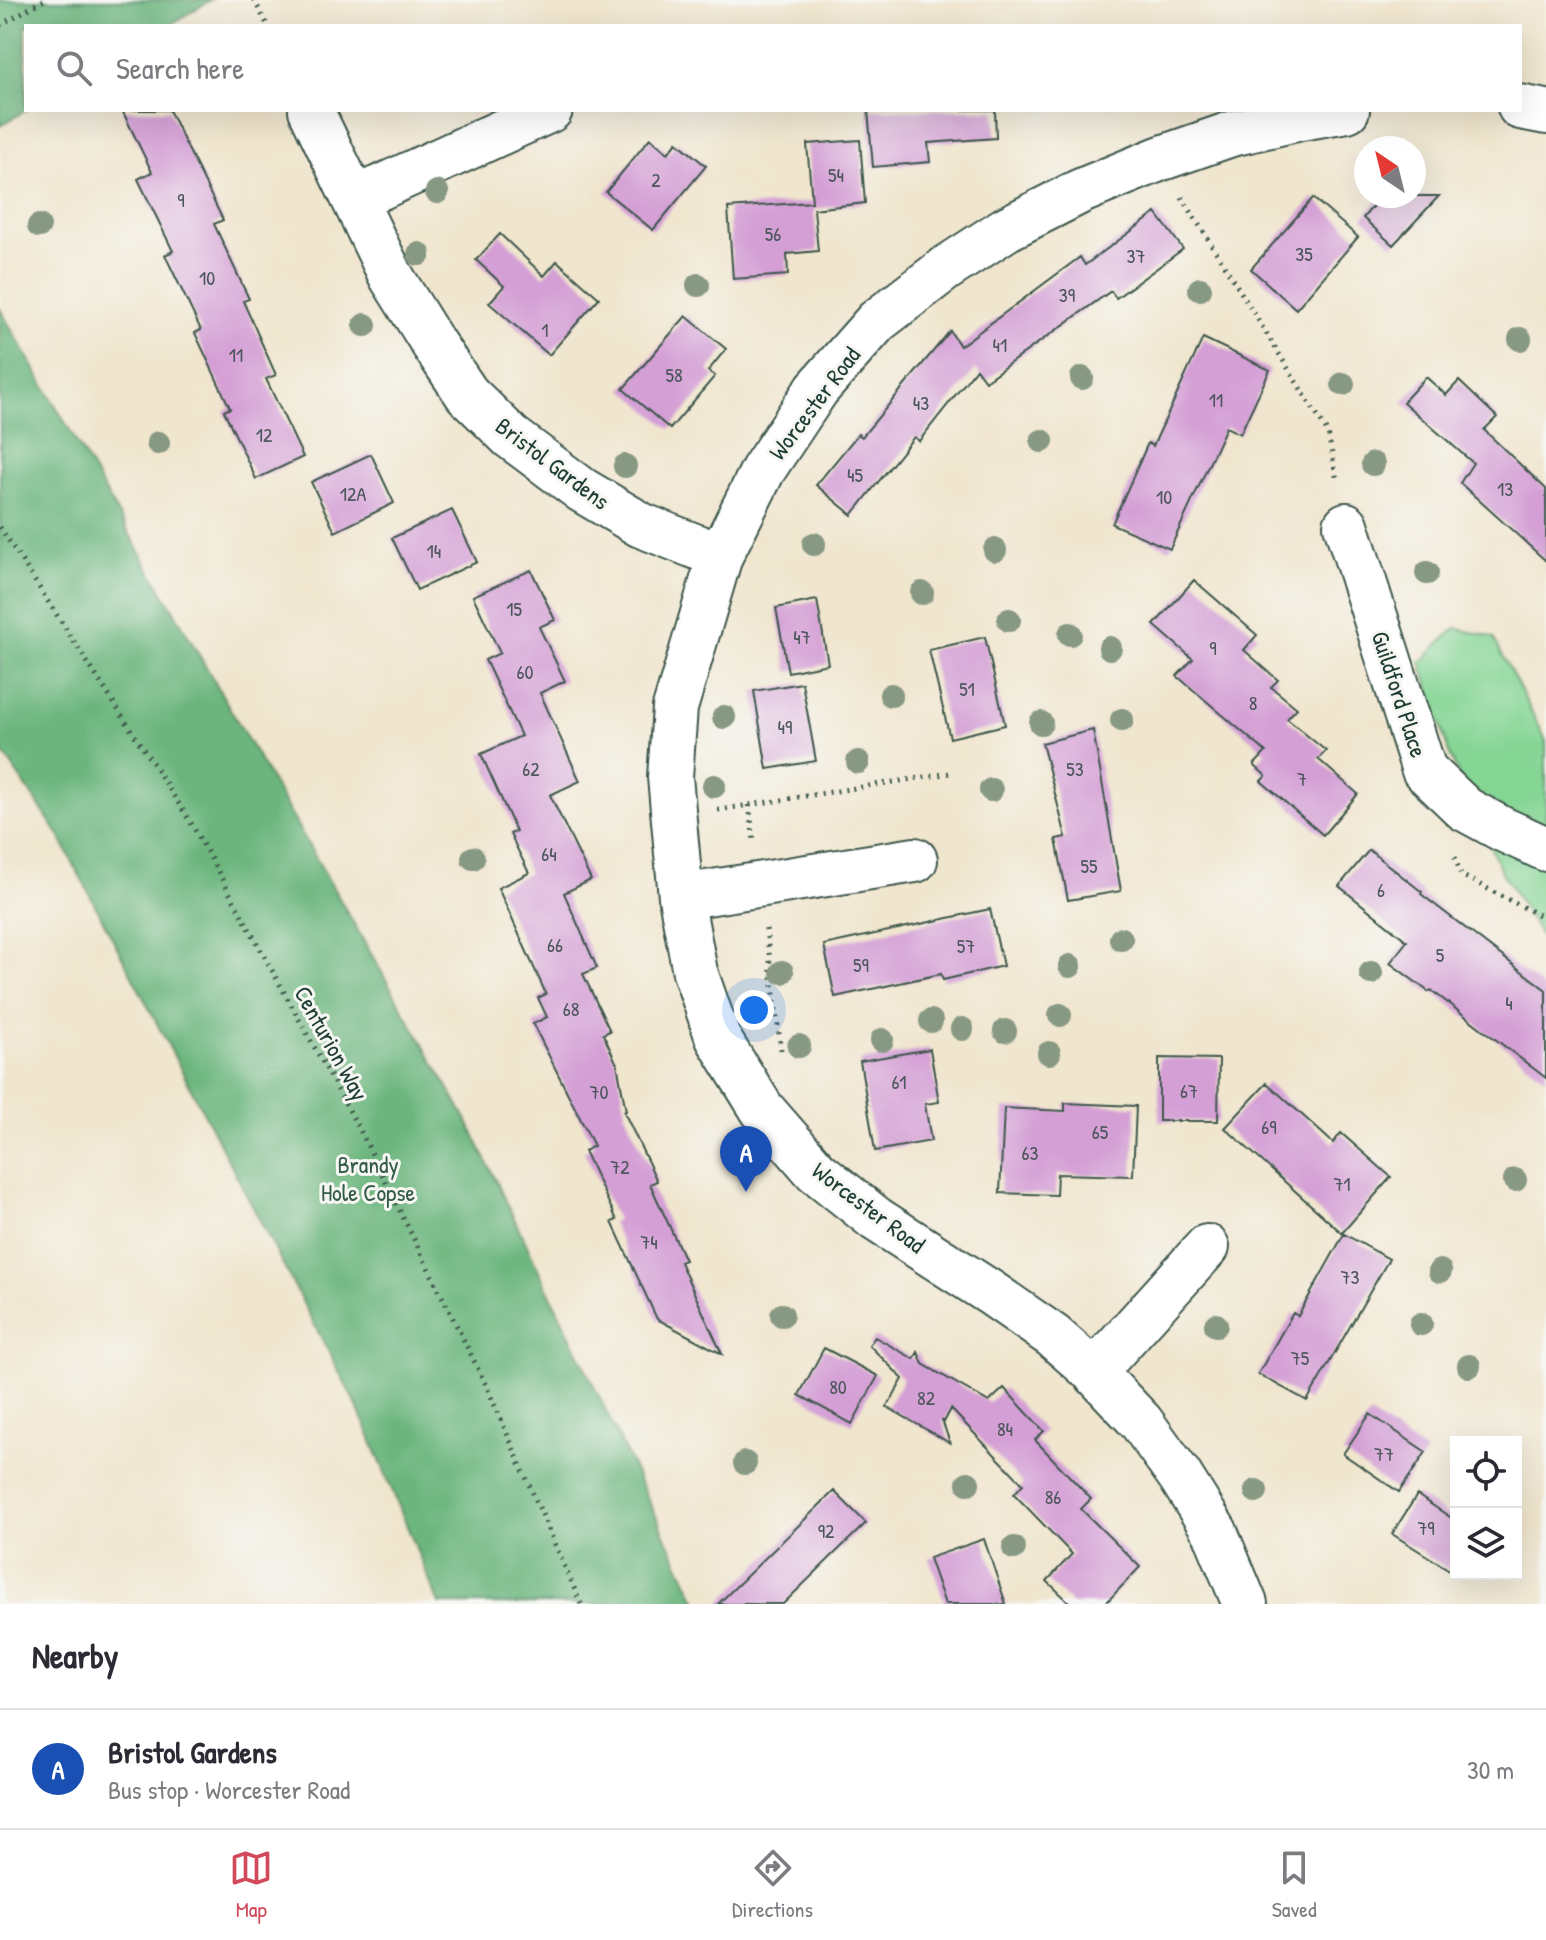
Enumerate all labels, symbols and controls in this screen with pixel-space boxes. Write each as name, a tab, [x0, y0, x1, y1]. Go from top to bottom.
search box	[24, 24, 1522, 112]
icon: search	[52, 46, 96, 90]
text: Search here	[116, 48, 244, 88]
north arrow	[1354, 136, 1426, 208]
house number: 54	[828, 161, 844, 188]
house number: 2	[651, 166, 661, 193]
house number: 9	[177, 186, 185, 213]
house number: 56	[765, 220, 781, 247]
house number: 35	[1295, 240, 1313, 267]
house number: 37	[1127, 242, 1146, 269]
house number: 10	[199, 264, 215, 291]
house number: 39	[1059, 281, 1075, 308]
house number: 1	[541, 316, 549, 343]
house number: 41	[993, 331, 1007, 358]
street label: Worcester Road	[761, 340, 867, 466]
house number: 11	[229, 341, 243, 368]
house number: 58	[665, 361, 683, 388]
house number: 11	[1209, 386, 1223, 413]
house number: 43	[913, 389, 929, 416]
street label: Bristol Gardens	[489, 410, 617, 516]
house number: 12	[256, 421, 273, 448]
house number: 45	[847, 461, 864, 488]
house number: 13	[1497, 475, 1513, 502]
house number: 12A	[340, 480, 366, 507]
house number: 10	[1156, 483, 1172, 510]
house number: 14	[427, 537, 441, 564]
house number: 15	[506, 595, 522, 622]
house number: 47	[793, 623, 811, 650]
street label: Guildford Place	[1365, 627, 1436, 762]
house number: 9	[1209, 634, 1217, 661]
house number: 60	[517, 658, 534, 685]
house number: 51	[959, 675, 975, 702]
house number: 8	[1249, 689, 1257, 716]
house number: 49	[778, 713, 792, 740]
house number: 62	[522, 755, 540, 782]
house number: 53	[1066, 755, 1084, 782]
house number: 7	[1297, 765, 1307, 792]
house number: 64	[541, 840, 557, 867]
house number: 55	[1081, 852, 1098, 879]
house number: 6	[1377, 876, 1385, 903]
house number: 66	[547, 931, 563, 958]
house number: 57	[957, 932, 975, 959]
house number: 5	[1436, 941, 1445, 968]
house number: 59	[853, 951, 869, 978]
street label: Centurion Way	[287, 980, 377, 1106]
house number: 4	[1505, 989, 1513, 1016]
your location	[734, 990, 774, 1030]
house number: 68	[563, 995, 579, 1022]
house number: 61	[891, 1068, 907, 1095]
house number: 67	[1180, 1077, 1198, 1104]
house number: 70	[590, 1078, 608, 1105]
house number: 69	[1261, 1113, 1277, 1140]
house number: 65	[1092, 1118, 1109, 1145]
pin: A	[720, 1126, 772, 1192]
house number: 63	[1022, 1139, 1039, 1166]
park label: Brandy Hole Copse	[321, 1148, 416, 1208]
house number: 72	[610, 1153, 630, 1180]
street label: Worcester Road	[806, 1154, 932, 1260]
house number: 71	[1333, 1170, 1351, 1197]
house number: 74	[640, 1228, 658, 1255]
house number: 73	[1341, 1263, 1359, 1290]
house number: 75	[1291, 1344, 1310, 1371]
house number: 80	[829, 1373, 847, 1400]
house number: 82	[917, 1384, 936, 1411]
house number: 84	[997, 1415, 1013, 1442]
map controls	[1450, 1436, 1522, 1580]
button: locate	[1450, 1436, 1522, 1508]
house number: 77	[1374, 1440, 1394, 1467]
house number: 86	[1045, 1483, 1061, 1510]
button: layers	[1450, 1508, 1522, 1580]
house number: 79	[1417, 1514, 1435, 1541]
house number: 92	[818, 1517, 835, 1544]
text: Nearby	[32, 1633, 118, 1679]
text: Bristol Gardens	[108, 1732, 277, 1772]
text: A	[52, 1752, 64, 1787]
text: 30 m	[1467, 1752, 1514, 1787]
text: Bus stop · Worcester Road	[108, 1772, 350, 1807]
tab: Map	[229, 1846, 273, 1924]
tab: Directions	[732, 1846, 813, 1924]
tab: Saved	[1272, 1846, 1317, 1924]

